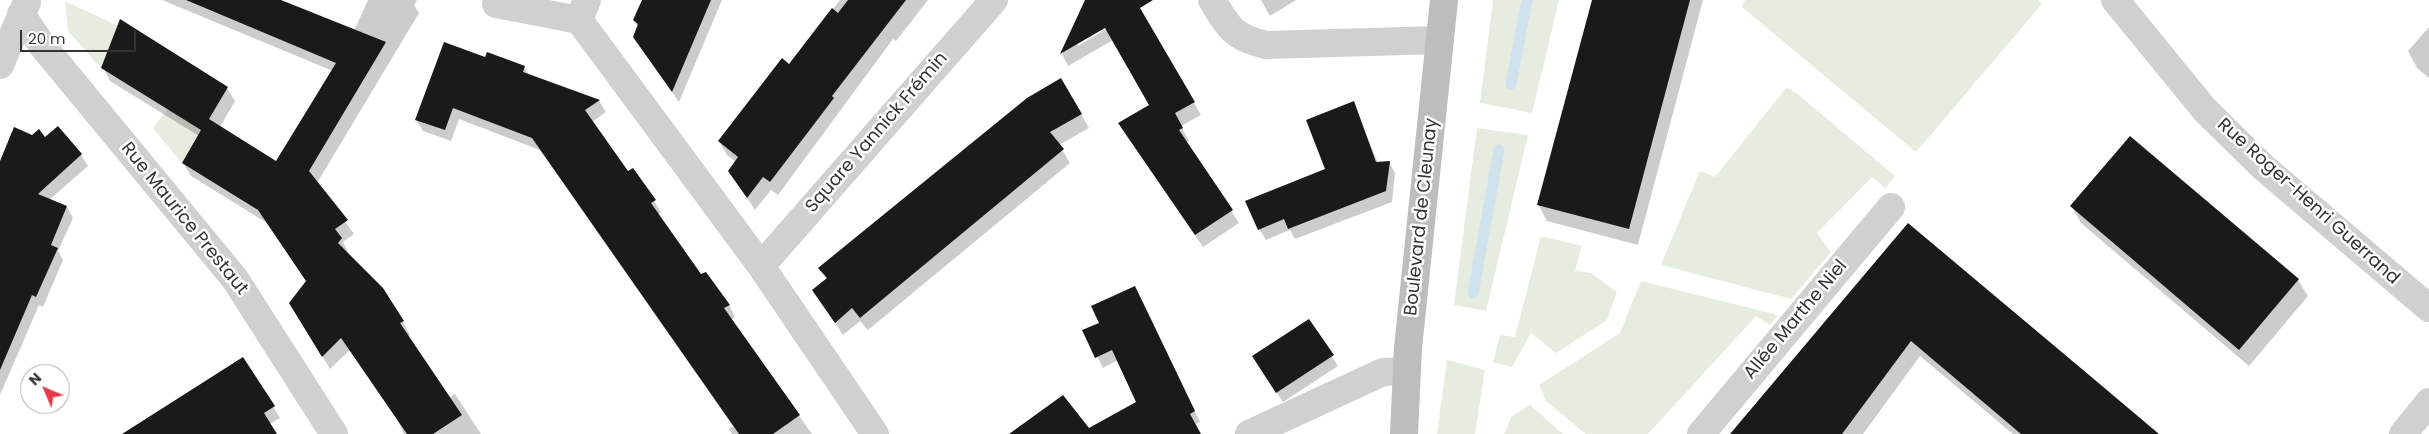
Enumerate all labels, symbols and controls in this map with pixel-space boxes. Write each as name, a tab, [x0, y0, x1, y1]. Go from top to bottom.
scale bar	[22, 20, 139, 52]
text: 20 m	[28, 28, 66, 49]
street label: Square Yannick Frémin	[801, 48, 953, 218]
street label: Rue Roger-Henri Guerrand	[2212, 114, 2404, 290]
street label: Boulevard de Cleunay	[1401, 117, 1443, 317]
street label: Rue Maurice Prestaut	[116, 138, 252, 300]
street label: Allée Marthe Niel	[1740, 256, 1852, 384]
north arrow	[20, 364, 70, 414]
text: N	[24, 368, 46, 390]

